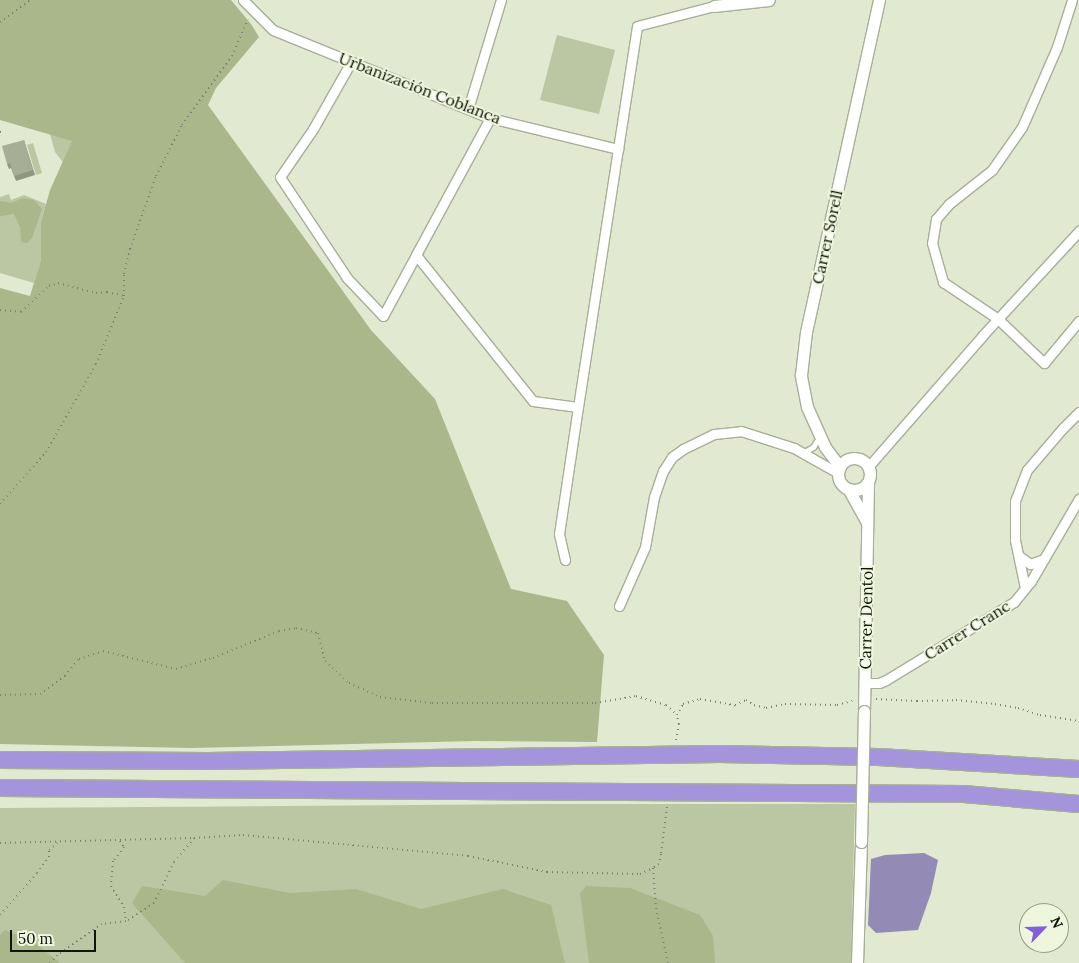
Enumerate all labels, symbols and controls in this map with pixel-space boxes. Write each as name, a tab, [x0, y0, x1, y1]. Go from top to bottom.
street label: Urbanización Coblanca	[336, 48, 504, 128]
street label: Carrer Sorell	[808, 188, 846, 286]
street label: Carrer Dentol	[856, 566, 876, 670]
street label: Carrer Cranc	[921, 596, 1013, 664]
north arrow	[1019, 903, 1069, 953]
text: N	[1046, 914, 1067, 931]
scale bar	[12, 920, 99, 952]
text: 50 m	[18, 929, 53, 948]

